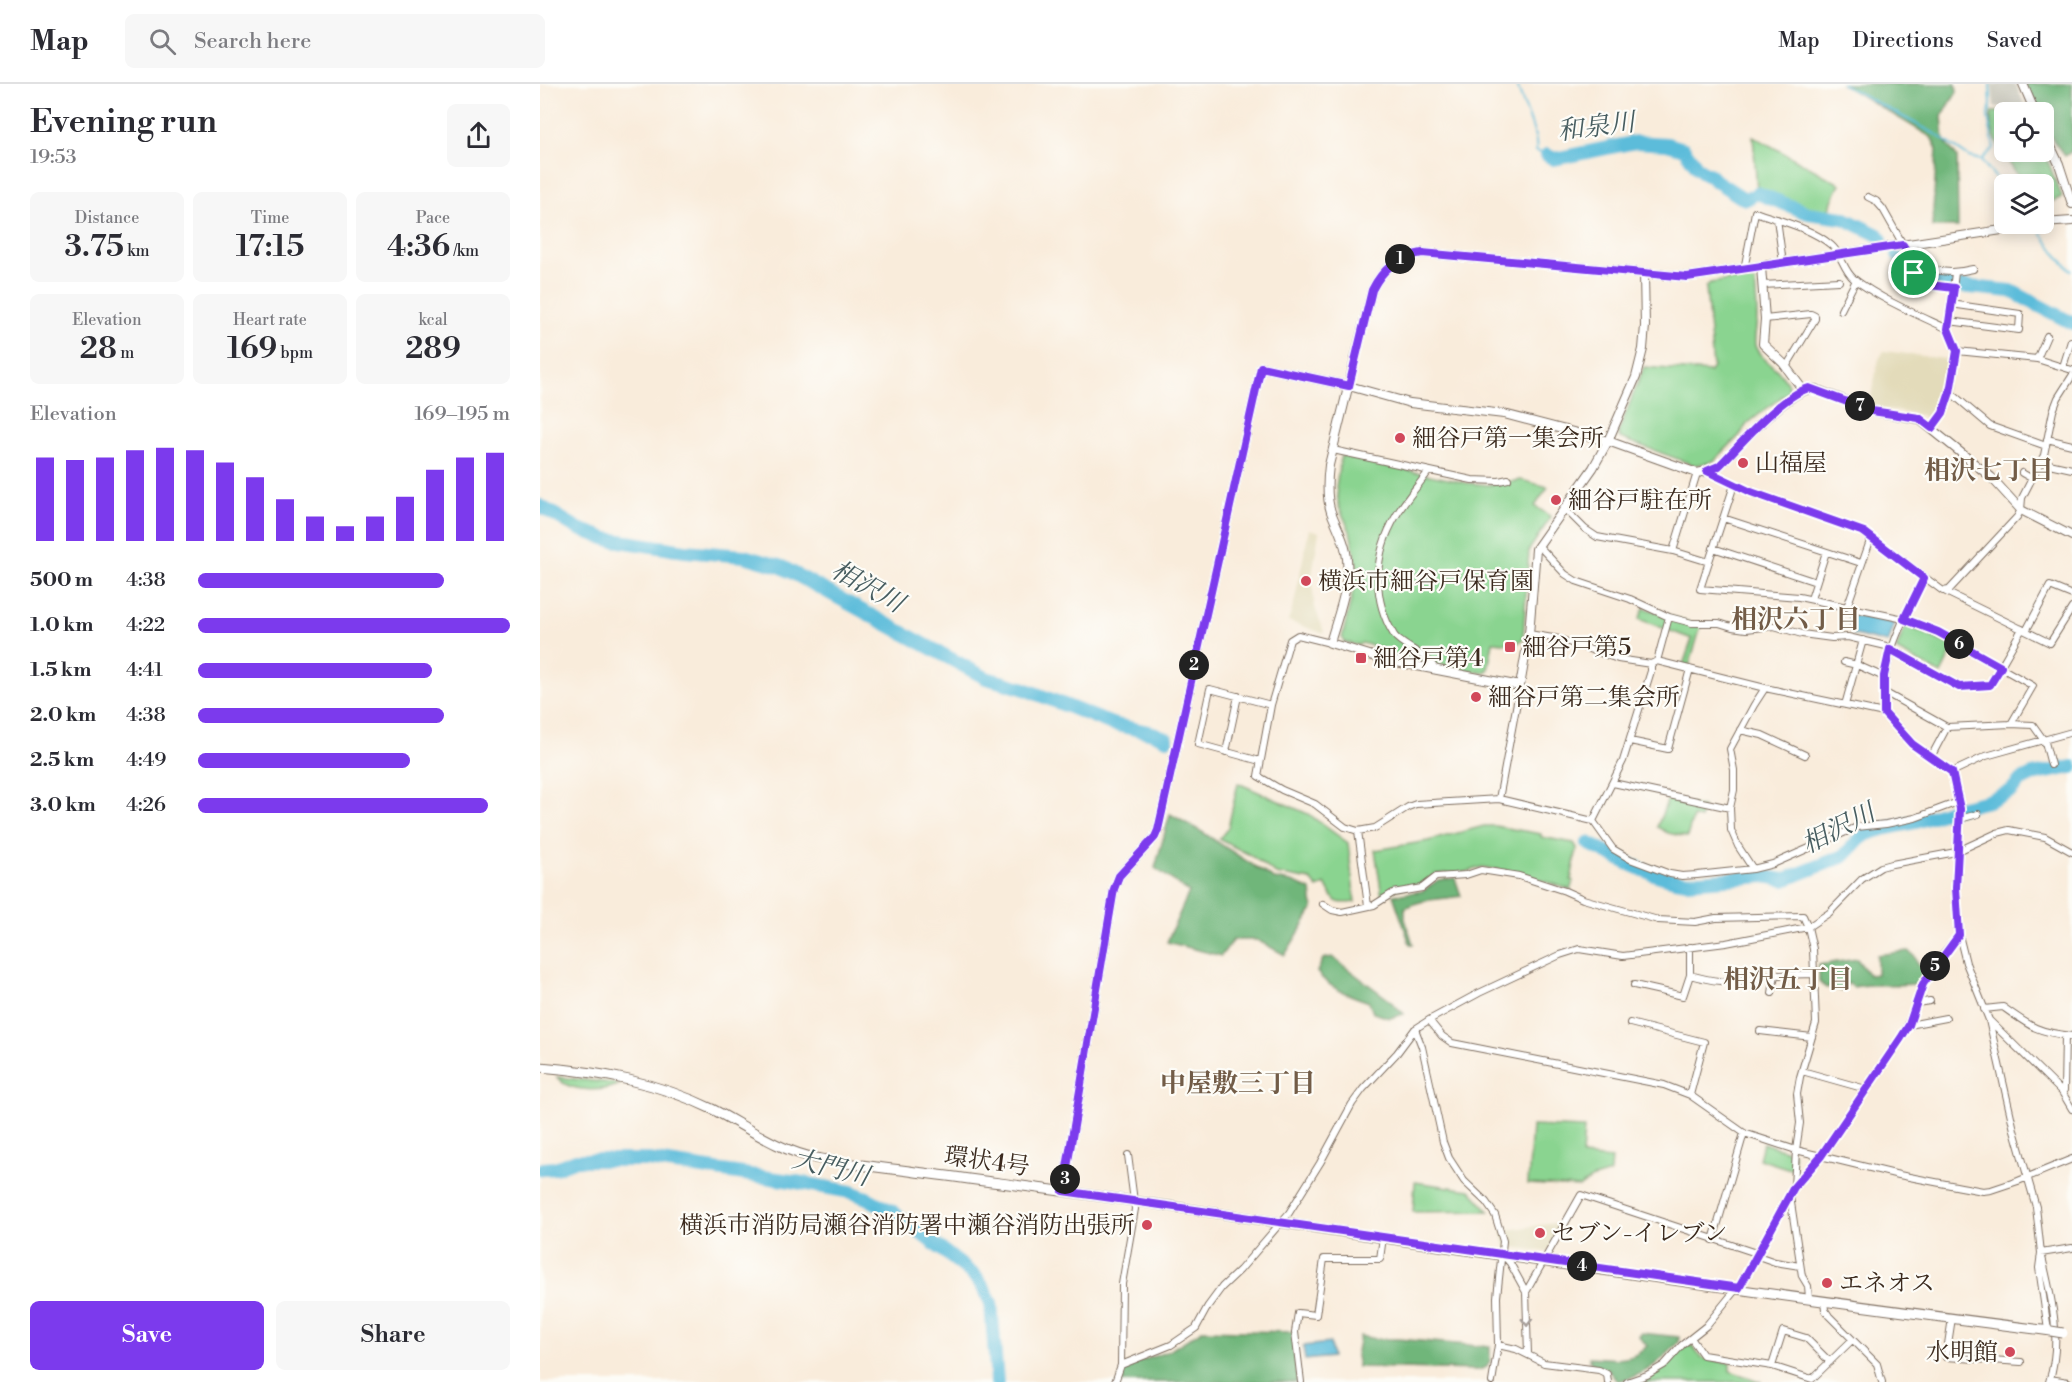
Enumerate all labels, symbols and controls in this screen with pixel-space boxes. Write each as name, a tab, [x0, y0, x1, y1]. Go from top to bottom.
search box	[125, 14, 545, 68]
text: Map	[30, 24, 89, 59]
icon: search	[146, 25, 179, 58]
text: Search here	[194, 28, 311, 55]
text: Map	[1778, 28, 1820, 54]
text: Directions	[1853, 28, 1954, 54]
text: Saved	[1987, 28, 2042, 54]
text: Evening run	[30, 102, 217, 143]
map controls	[1994, 102, 2054, 234]
button: locate	[1994, 102, 2054, 162]
button: share	[447, 104, 510, 167]
water label: 和泉川	[1555, 106, 1640, 148]
text: 19:53	[30, 145, 77, 170]
button: layers	[1994, 174, 2054, 234]
text: Distance	[75, 208, 139, 228]
text: Time	[251, 208, 289, 228]
text: Pace	[416, 208, 450, 228]
text: 3.75	[64, 228, 124, 266]
text: 17:15	[236, 228, 304, 266]
text: 4:36	[387, 228, 450, 266]
text: km	[124, 241, 150, 261]
text: /km	[450, 241, 479, 261]
pin: 1	[1385, 244, 1415, 274]
pin	[1888, 247, 1939, 298]
text: 1	[1396, 249, 1404, 269]
icon: arrive	[1897, 256, 1930, 289]
text: Elevation	[72, 310, 142, 330]
text: Heart rate	[233, 310, 307, 330]
text: kcal	[418, 310, 448, 330]
text: 28	[80, 330, 117, 368]
text: 169	[227, 330, 277, 368]
text: 289	[405, 330, 461, 368]
text: m	[117, 343, 134, 363]
text: bpm	[277, 343, 313, 363]
pin: 7	[1845, 391, 1875, 421]
text: 7	[1855, 396, 1865, 416]
text: Elevation	[30, 402, 117, 427]
text: 169–195 m	[414, 402, 510, 427]
place label: 細谷戸第一集会所	[1412, 424, 1604, 454]
marker: 細谷戸第一集会所	[1393, 431, 1407, 445]
place label: 山福屋	[1755, 449, 1827, 479]
district label: 相沢七丁目	[1924, 455, 2054, 487]
marker: 山福屋	[1736, 456, 1750, 470]
place label: 細谷戸駐在所	[1568, 486, 1712, 516]
marker: 細谷戸駐在所	[1549, 493, 1563, 507]
water label: 相沢川	[826, 554, 912, 621]
place label: 横浜市細谷戸保育園	[1318, 567, 1534, 597]
text: 500 m	[30, 568, 93, 593]
text: 4:38	[126, 568, 166, 593]
marker: 横浜市細谷戸保育園	[1299, 574, 1313, 588]
district label: 相沢六丁目	[1731, 604, 1861, 636]
text: 1.0 km	[30, 613, 94, 638]
text: 4:22	[126, 613, 165, 638]
pin: 6	[1944, 629, 1974, 659]
place label: 細谷戸第5	[1522, 633, 1631, 663]
text: 6	[1954, 634, 1964, 654]
marker: 細谷戸第5	[1503, 640, 1517, 654]
place label: 細谷戸第4	[1373, 644, 1483, 674]
pin: 2	[1179, 650, 1209, 680]
marker: 細谷戸第4	[1354, 651, 1368, 665]
text: 2	[1189, 655, 1199, 675]
text: 1.5 km	[30, 658, 91, 683]
text: 4:41	[126, 658, 163, 683]
place label: 細谷戸第二集会所	[1488, 683, 1680, 713]
marker: 細谷戸第二集会所	[1469, 690, 1483, 704]
text: 2.0 km	[30, 703, 96, 728]
text: 4:38	[126, 703, 166, 728]
text: 2.5 km	[30, 748, 94, 773]
text: 4:49	[126, 748, 166, 773]
text: 3.0 km	[30, 793, 96, 818]
text: 4:26	[126, 793, 166, 818]
water label: 相沢川	[1796, 796, 1883, 861]
pin: 5	[1920, 951, 1950, 981]
text: 5	[1930, 956, 1940, 976]
district label: 相沢五丁目	[1723, 964, 1853, 996]
district label: 中屋敷三丁目	[1160, 1068, 1316, 1100]
street label: 環状4号	[942, 1141, 1032, 1183]
water label: 大門川	[789, 1143, 875, 1194]
pin: 3	[1050, 1164, 1080, 1194]
text: 3	[1060, 1169, 1070, 1189]
place label: 横浜市消防局瀬谷消防署中瀬谷消防出張所	[679, 1211, 1135, 1241]
marker: 横浜市消防局瀬谷消防署中瀬谷消防出張所	[1140, 1218, 1154, 1232]
place label: セブン-イレブン	[1552, 1219, 1728, 1249]
marker: セブン-イレブン	[1533, 1226, 1547, 1240]
pin: 4	[1567, 1251, 1597, 1281]
text: 4	[1577, 1256, 1587, 1276]
place label: エネオス	[1839, 1269, 1935, 1299]
marker: エネオス	[1820, 1276, 1834, 1290]
button: Save	[30, 1301, 264, 1370]
button: Share	[276, 1301, 510, 1370]
one-way arrow	[1521, 1317, 1533, 1326]
place label: 水明館	[1926, 1338, 1998, 1368]
marker: 水明館	[2003, 1345, 2017, 1359]

